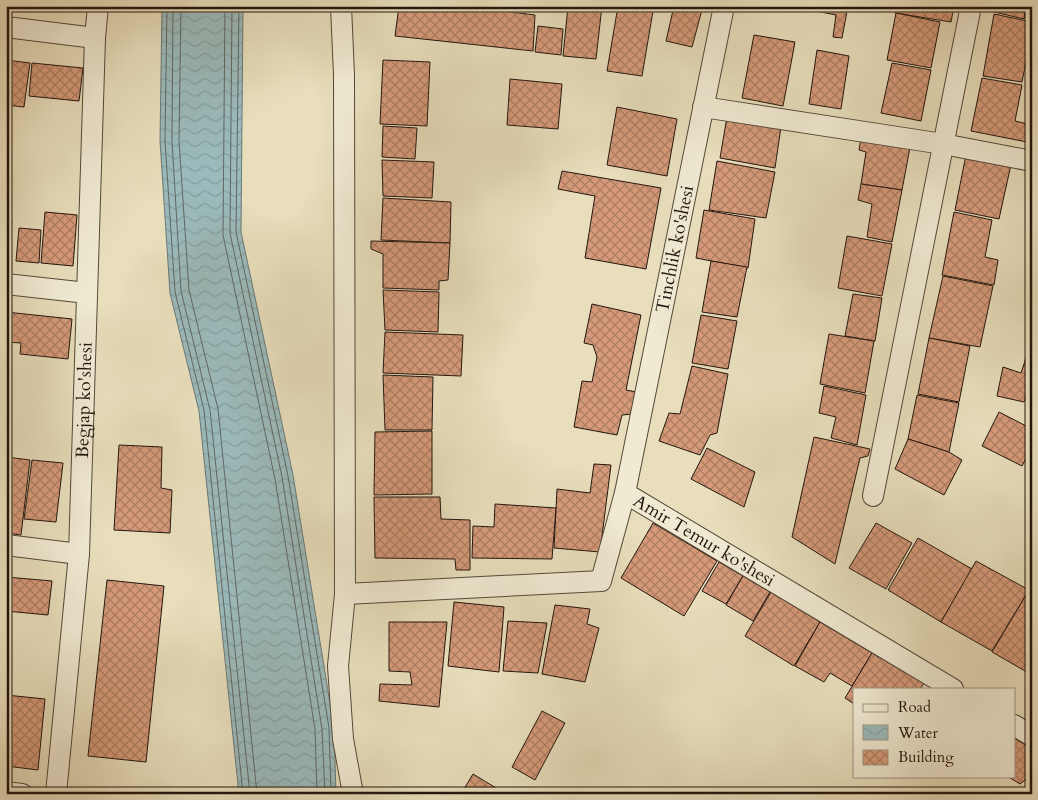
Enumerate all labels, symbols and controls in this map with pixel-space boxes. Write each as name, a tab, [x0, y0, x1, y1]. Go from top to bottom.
street label: Tinchlik ko'shesi	[650, 183, 700, 315]
street label: Begjap ko'shesi	[70, 342, 99, 459]
street label: Amir Temur ko'shesi	[629, 489, 780, 593]
legend	[853, 688, 1016, 778]
text: Road	[898, 697, 931, 717]
text: Water	[897, 723, 939, 743]
text: Building	[898, 747, 954, 767]

